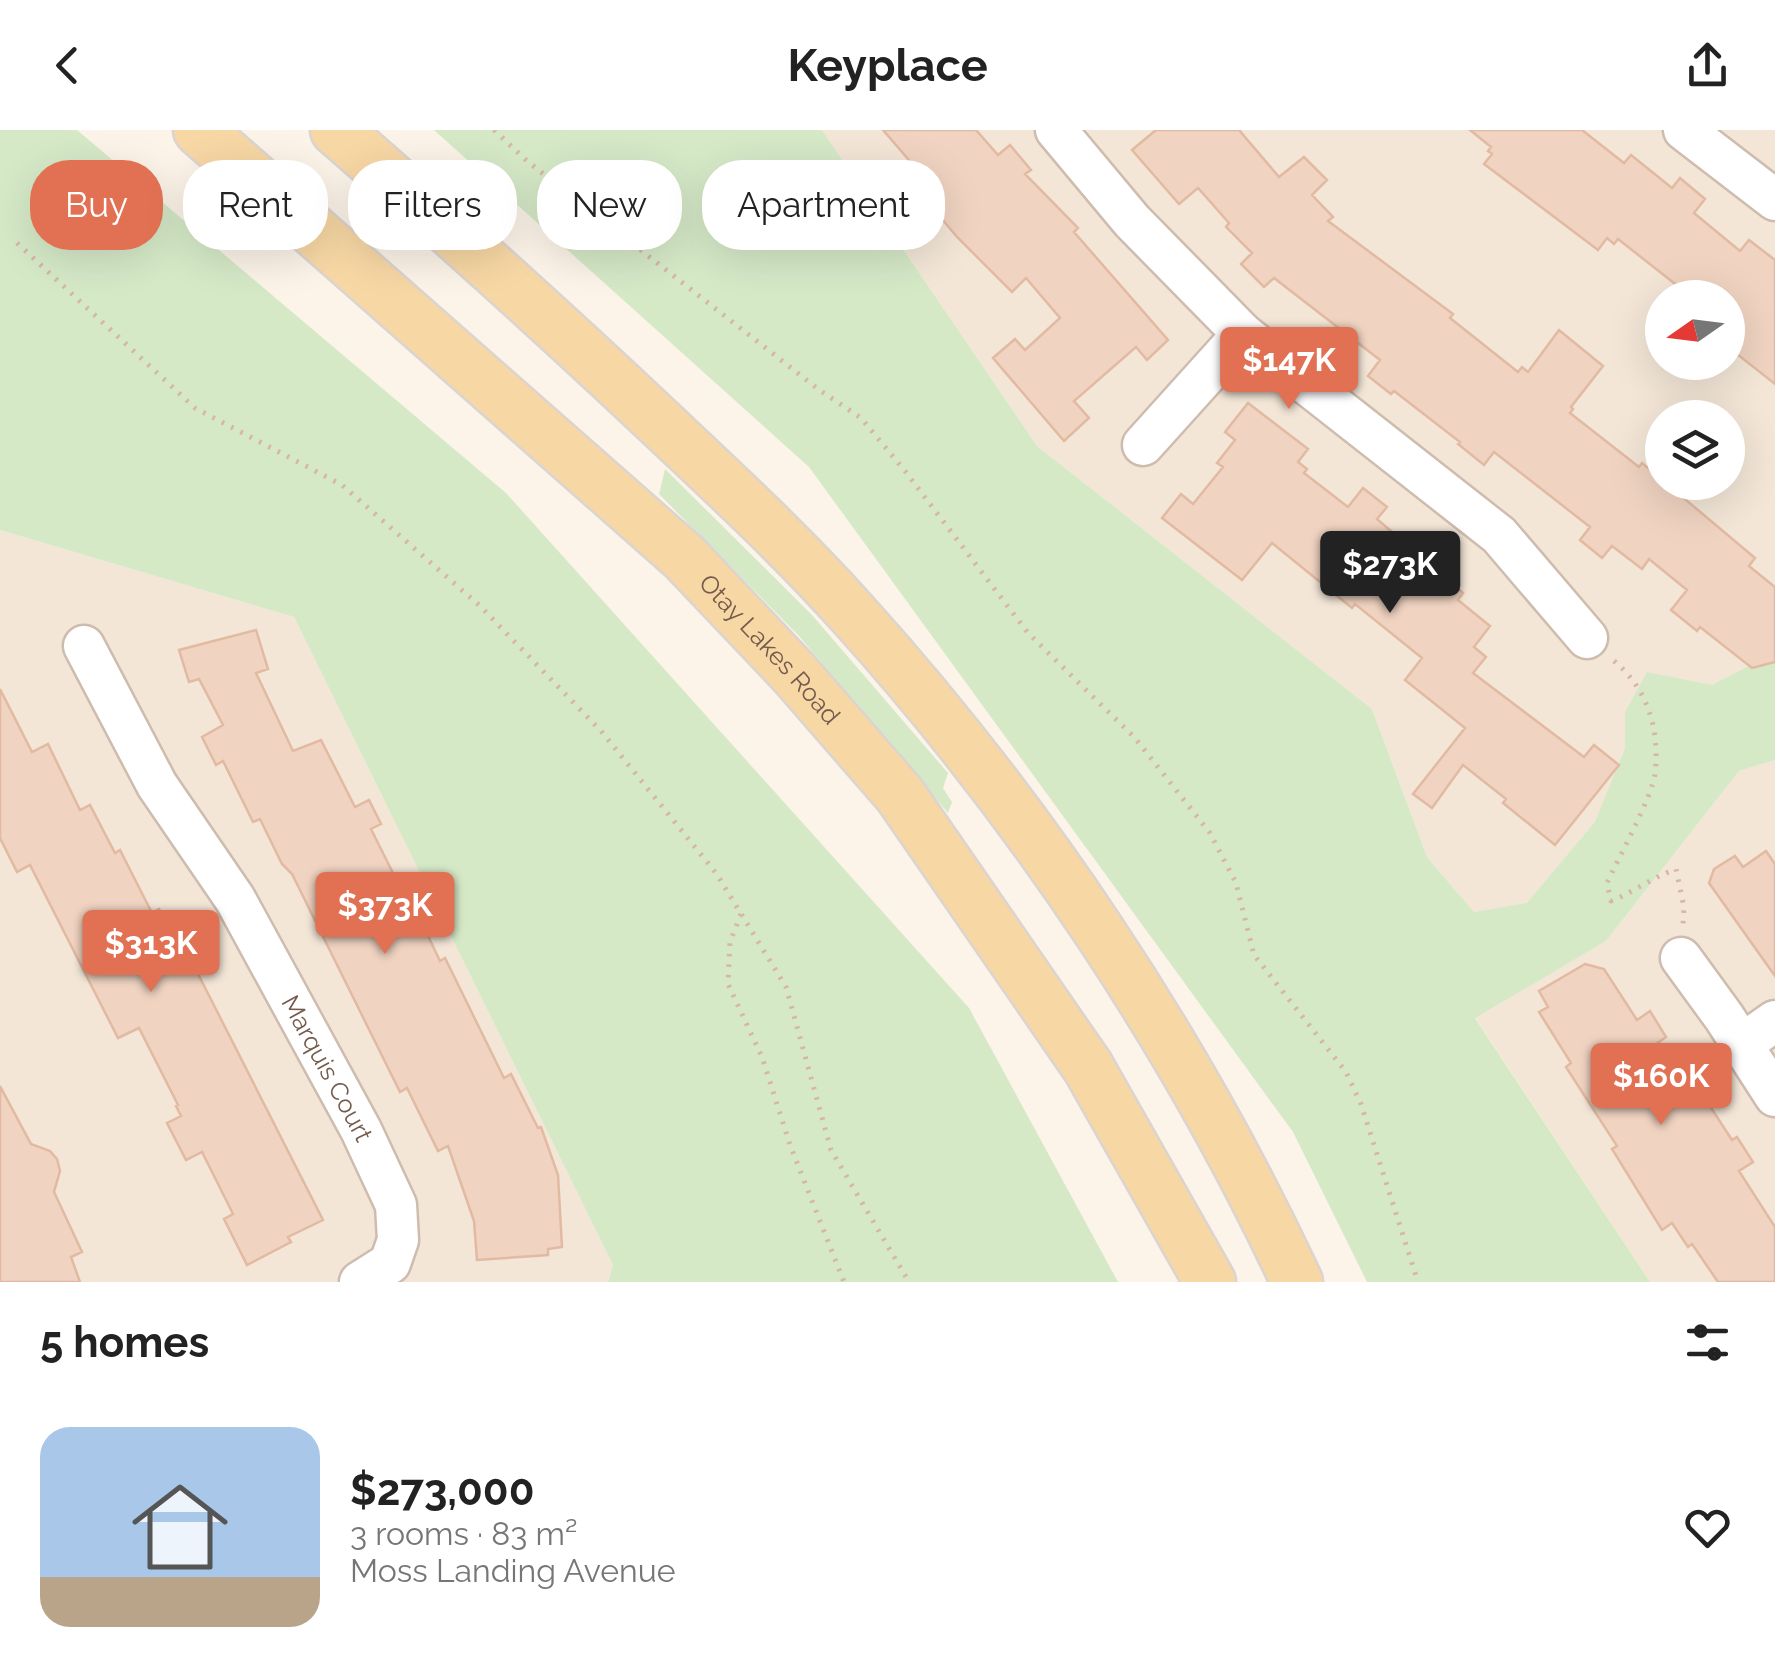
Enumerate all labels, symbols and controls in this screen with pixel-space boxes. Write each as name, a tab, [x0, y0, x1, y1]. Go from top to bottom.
icon: back	[40, 38, 95, 93]
icon: share	[1680, 38, 1735, 93]
text: Keyplace	[787, 39, 988, 92]
chip: Buy	[30, 160, 163, 250]
chip: Rent	[183, 160, 328, 250]
chip: Filters	[348, 160, 517, 250]
chip: New	[537, 160, 682, 250]
chip: Apartment	[702, 160, 945, 250]
north arrow	[1645, 280, 1745, 380]
map controls	[1645, 280, 1745, 500]
pin: $147K	[1219, 327, 1359, 412]
text: $147K	[1242, 341, 1336, 378]
button: layers	[1645, 400, 1745, 500]
pin: $273K	[1320, 531, 1460, 616]
text: $273K	[1342, 545, 1438, 582]
street label: Otay Lakes Road	[693, 568, 846, 730]
pin: $373K	[315, 872, 455, 957]
text: $373K	[337, 886, 433, 923]
pin: $313K	[81, 910, 221, 995]
text: $313K	[104, 924, 198, 961]
street label: Marquis Court	[275, 990, 379, 1147]
pin: $160K	[1591, 1043, 1731, 1128]
text: $160K	[1613, 1057, 1709, 1094]
icon: filters	[1680, 1315, 1735, 1370]
text: 5 homes	[40, 1318, 209, 1367]
text: $273,000	[350, 1466, 534, 1515]
icon: home	[120, 1467, 240, 1587]
icon: heart	[1680, 1500, 1735, 1555]
text: 3 rooms · 83 m²	[350, 1515, 577, 1552]
text: Moss Landing Avenue	[350, 1552, 675, 1589]

